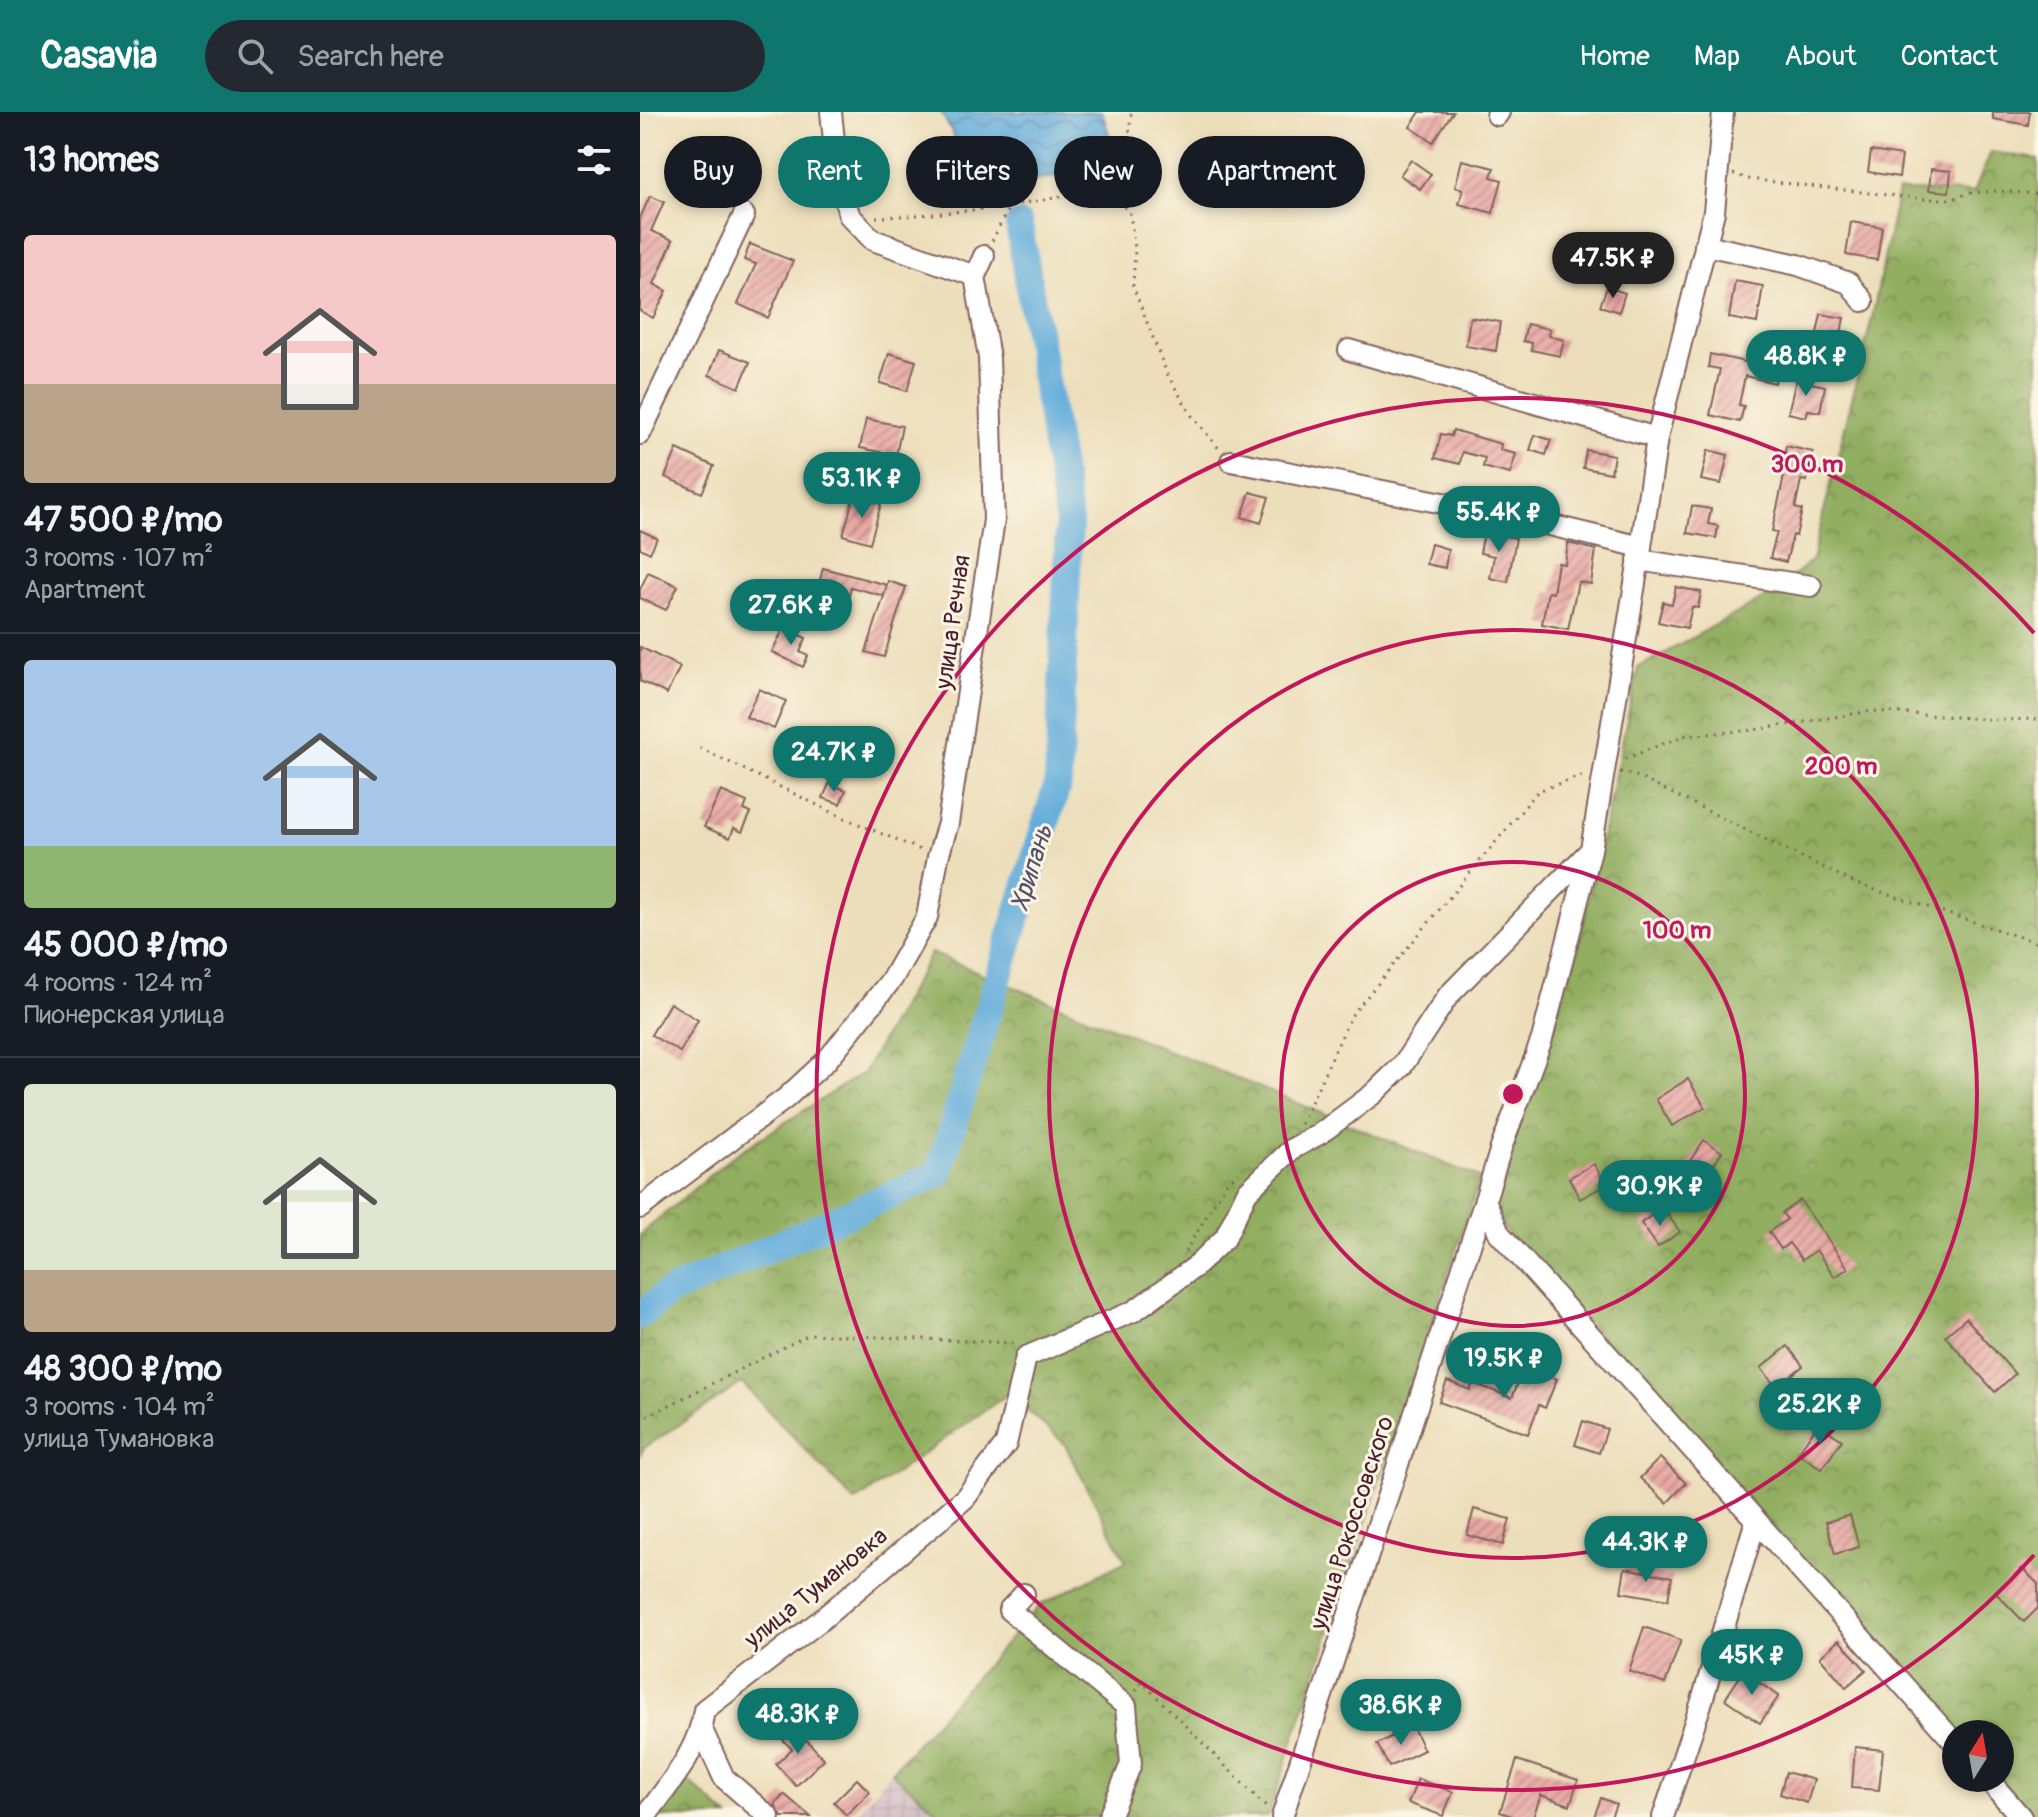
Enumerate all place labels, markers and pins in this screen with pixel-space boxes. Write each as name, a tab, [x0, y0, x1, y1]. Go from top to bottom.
pin: 47.5K ₽	[1539, 232, 1687, 300]
pin: 48.8K ₽	[1732, 330, 1880, 398]
pin: 53.1K ₽	[788, 452, 936, 520]
pin: 55.4K ₽	[1425, 486, 1573, 554]
pin: 27.6K ₽	[717, 579, 865, 647]
pin: 24.7K ₽	[760, 726, 908, 794]
centre of rings	[1499, 1080, 1527, 1108]
pin: 30.9K ₽	[1586, 1160, 1734, 1228]
pin: 19.5K ₽	[1430, 1332, 1578, 1400]
pin: 25.2K ₽	[1746, 1378, 1894, 1446]
pin: 44.3K ₽	[1572, 1516, 1720, 1584]
pin: 45K ₽	[1696, 1629, 1808, 1697]
pin: 38.6K ₽	[1327, 1679, 1475, 1747]
pin: 48.3K ₽	[724, 1688, 872, 1756]

